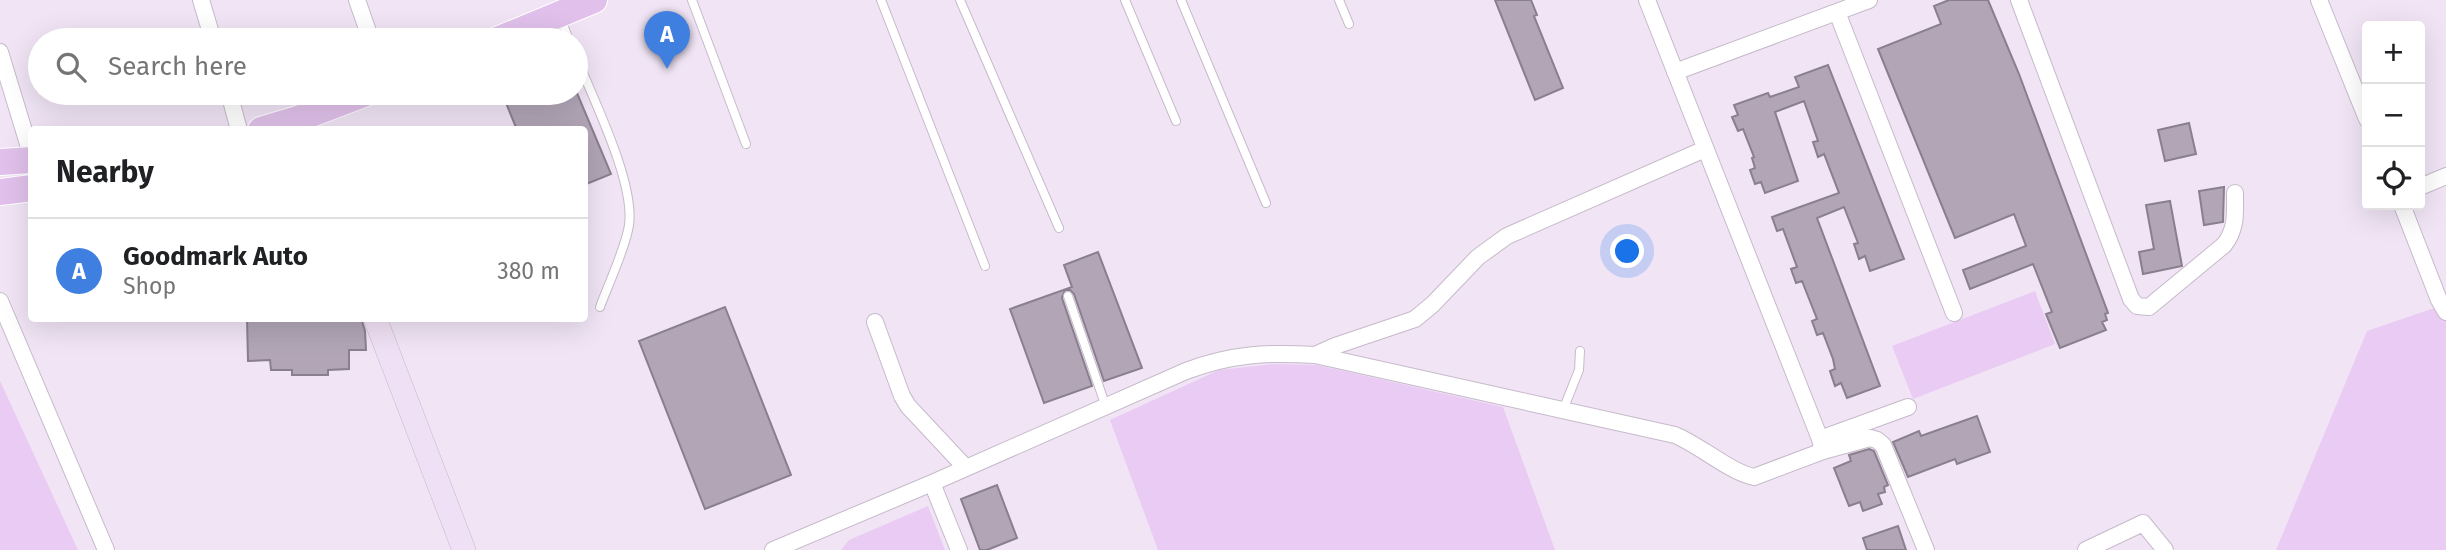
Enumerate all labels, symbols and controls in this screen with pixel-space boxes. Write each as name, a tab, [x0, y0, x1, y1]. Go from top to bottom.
pin: A	[644, 11, 690, 69]
map controls	[2362, 21, 2425, 210]
button: +	[2362, 21, 2425, 84]
search box	[28, 28, 588, 105]
icon: search	[52, 48, 90, 86]
text: Search here	[108, 51, 247, 82]
button: −	[2362, 84, 2425, 147]
button: locate	[2362, 147, 2425, 210]
text: Nearby	[56, 154, 154, 190]
your location	[1610, 234, 1644, 268]
text: Goodmark Auto	[123, 241, 308, 272]
text: A	[72, 257, 86, 285]
text: 380 m	[497, 257, 560, 285]
text: Shop	[123, 272, 176, 300]

